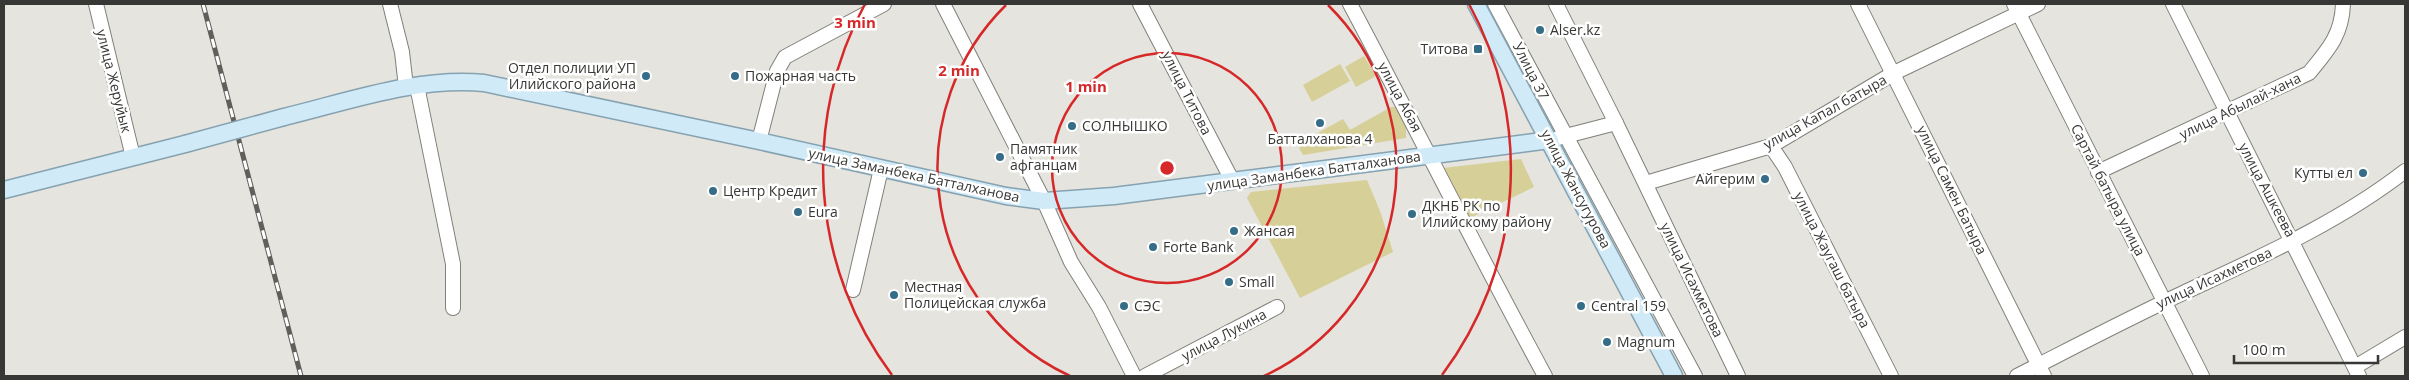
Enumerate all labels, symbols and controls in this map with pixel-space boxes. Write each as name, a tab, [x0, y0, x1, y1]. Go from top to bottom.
text: 3 min	[834, 12, 876, 32]
place label: Alser.kz	[1550, 20, 1601, 39]
marker: Alser.kz	[1534, 24, 1546, 36]
street label: улица Жеруйык	[92, 27, 137, 135]
place label: Титова	[1421, 39, 1468, 58]
street label: Улица 37	[1509, 39, 1554, 103]
marker: Титова	[1472, 43, 1484, 55]
street label: улица Титова	[1158, 48, 1217, 138]
place label: Отдел полиции УП Илийского района	[508, 58, 636, 93]
street label: улица Абая	[1374, 58, 1427, 135]
text: 2 min	[938, 60, 980, 80]
place label: Пожарная часть	[745, 66, 856, 85]
street label: улица Абылай-хана	[2176, 68, 2304, 143]
marker: Отдел полиции УП Илийского района	[640, 70, 652, 82]
marker: Пожарная часть	[729, 70, 741, 82]
street label: улица Капал батыра	[1760, 70, 1890, 153]
text: 1 min	[1065, 76, 1107, 96]
place label: СОЛНЫШКО	[1082, 116, 1168, 135]
marker: Батталханова 4	[1314, 117, 1326, 129]
marker: СОЛНЫШКО	[1066, 120, 1078, 132]
street label: Сартай батыра улица	[2067, 120, 2150, 259]
street label: улица Самен Батыра	[1913, 122, 1992, 257]
street label: улица Жансугурова	[1537, 126, 1616, 252]
place label: Батталханова 4	[1267, 129, 1373, 148]
place label: Памятник афганцам	[1010, 139, 1078, 174]
street label: улица Ашкеева	[2235, 139, 2300, 240]
street label: улица Заманбека Батталханова	[807, 143, 1021, 206]
street label: улица Заманбека Батталханова	[1206, 146, 1422, 195]
marker: Памятник афганцам	[994, 151, 1006, 163]
centre of rings	[1158, 159, 1176, 177]
place label: Кутты ел	[2294, 163, 2353, 182]
marker: Кутты ел	[2357, 167, 2369, 179]
place label: Айгерим	[1696, 169, 1755, 188]
marker: Айгерим	[1759, 173, 1771, 185]
place label: Центр Кредит	[723, 181, 818, 200]
marker: Центр Кредит	[707, 185, 719, 197]
street label: улица Жаугаш батыра	[1790, 188, 1875, 331]
place label: ДКНБ РК по Илийскому району	[1422, 196, 1552, 231]
place label: Eura	[808, 202, 838, 221]
marker: Eura	[792, 206, 804, 218]
marker: ДКНБ РК по Илийскому району	[1406, 208, 1418, 220]
street label: улица Исахметова	[1656, 219, 1728, 340]
place label: Жансая	[1244, 221, 1295, 240]
marker: Жансая	[1228, 225, 1240, 237]
place label: Forte Bank	[1163, 237, 1234, 256]
marker: Forte Bank	[1147, 241, 1159, 253]
street label: улица Исахметова	[2153, 242, 2275, 313]
place label: Small	[1239, 272, 1275, 291]
marker: Small	[1223, 276, 1235, 288]
place label: Местная Полицейская служба	[904, 277, 1046, 312]
marker: Местная Полицейская служба	[888, 289, 900, 301]
place label: СЭС	[1134, 296, 1161, 315]
place label: Central 159	[1591, 296, 1666, 315]
marker: СЭС	[1118, 300, 1130, 312]
marker: Central 159	[1575, 300, 1587, 312]
street label: улица Лукина	[1178, 304, 1270, 365]
place label: Magnum	[1617, 332, 1675, 351]
scale bar	[2234, 332, 2378, 364]
marker: Magnum	[1601, 336, 1613, 348]
text: 100 m	[2242, 339, 2286, 359]

